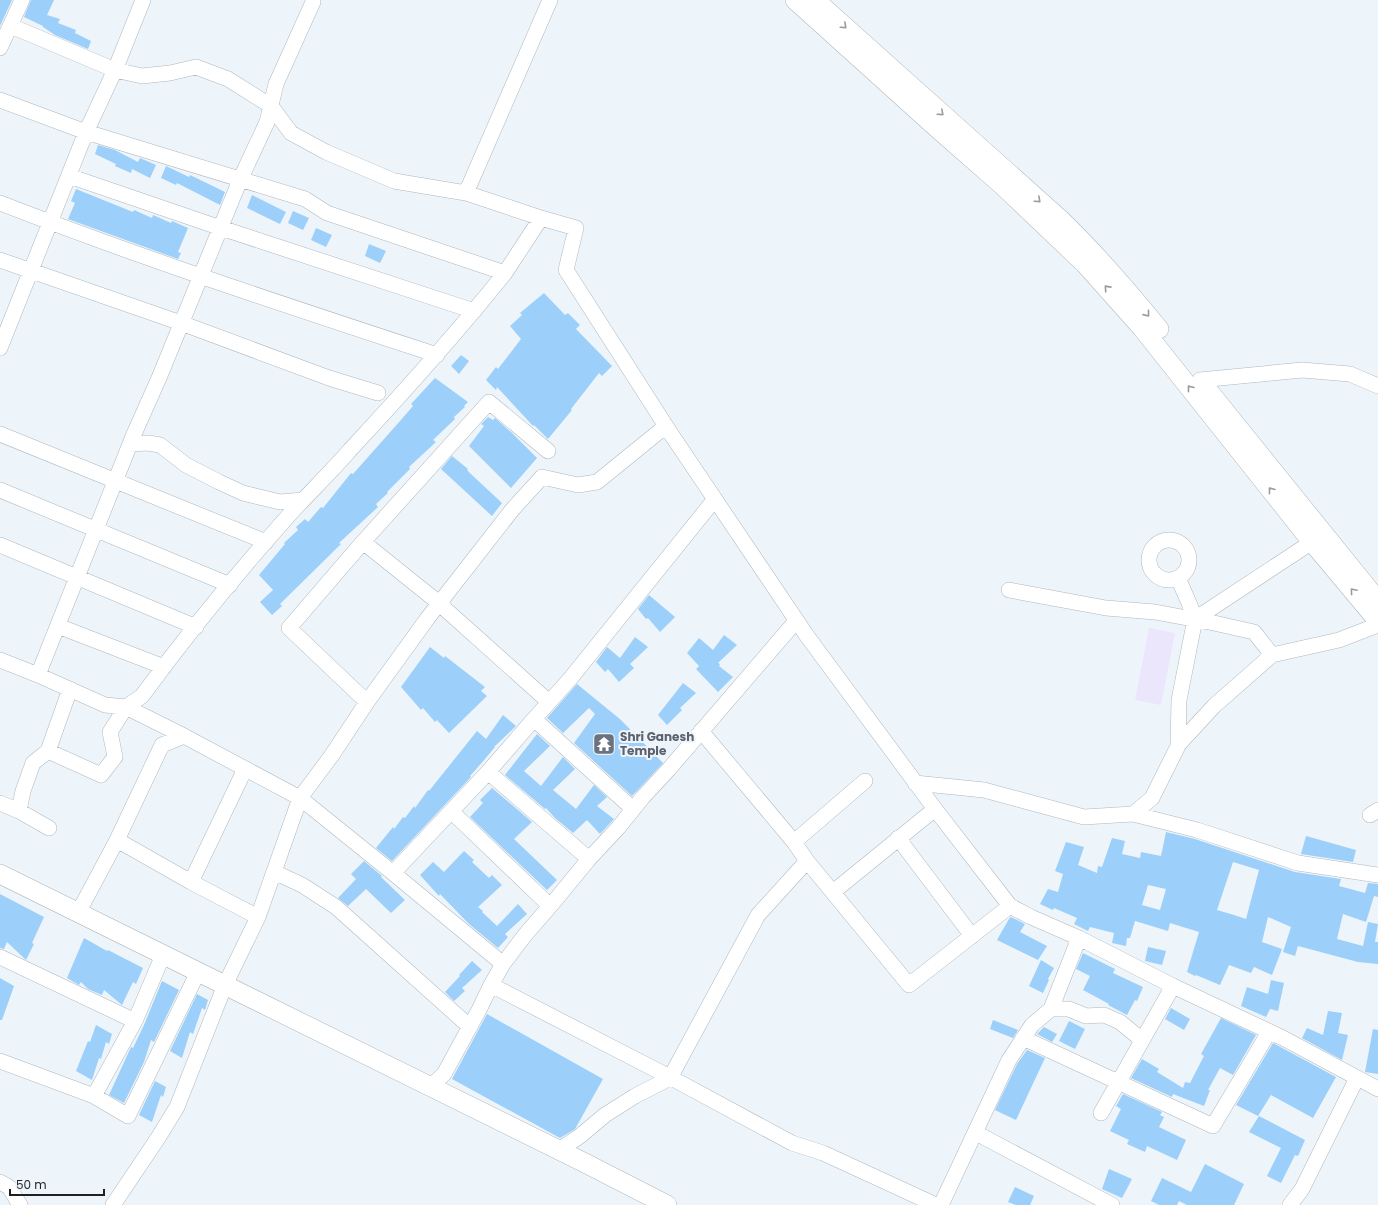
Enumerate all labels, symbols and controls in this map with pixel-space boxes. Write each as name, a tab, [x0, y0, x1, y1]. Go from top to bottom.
one-way arrow	[840, 21, 847, 28]
one-way arrow	[936, 108, 944, 116]
one-way arrow	[1033, 195, 1041, 202]
one-way arrow	[1105, 285, 1112, 293]
one-way arrow	[1142, 309, 1149, 316]
one-way arrow	[1188, 386, 1195, 393]
one-way arrow	[1269, 488, 1276, 495]
one-way arrow	[1351, 588, 1358, 596]
place label: Shri Ganesh Temple	[620, 728, 694, 759]
temple icon: Shri Ganesh Temple	[591, 731, 617, 757]
scale bar	[10, 1171, 104, 1197]
text: 50 m	[16, 1176, 47, 1193]

